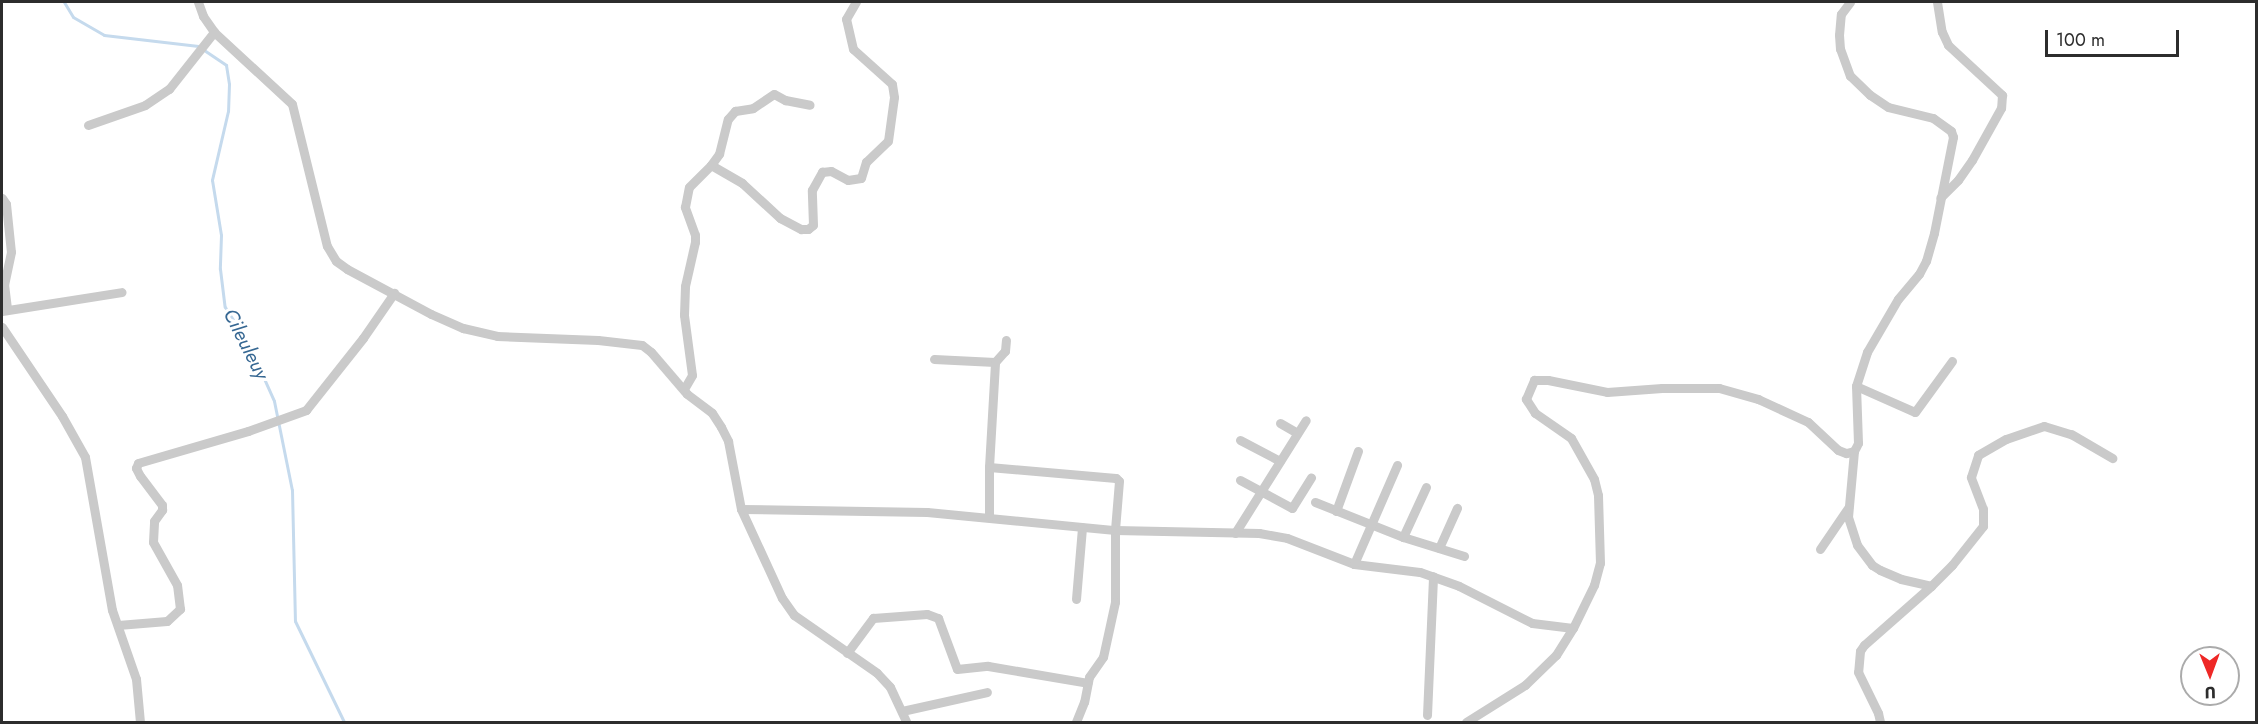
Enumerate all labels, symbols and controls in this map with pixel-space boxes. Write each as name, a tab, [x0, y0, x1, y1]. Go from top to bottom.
scale bar	[2048, 18, 2182, 56]
text: 100 m	[2056, 27, 2105, 53]
water label: Cileuleuy	[218, 305, 274, 383]
north arrow	[2180, 646, 2240, 706]
text: U	[2204, 681, 2216, 704]

